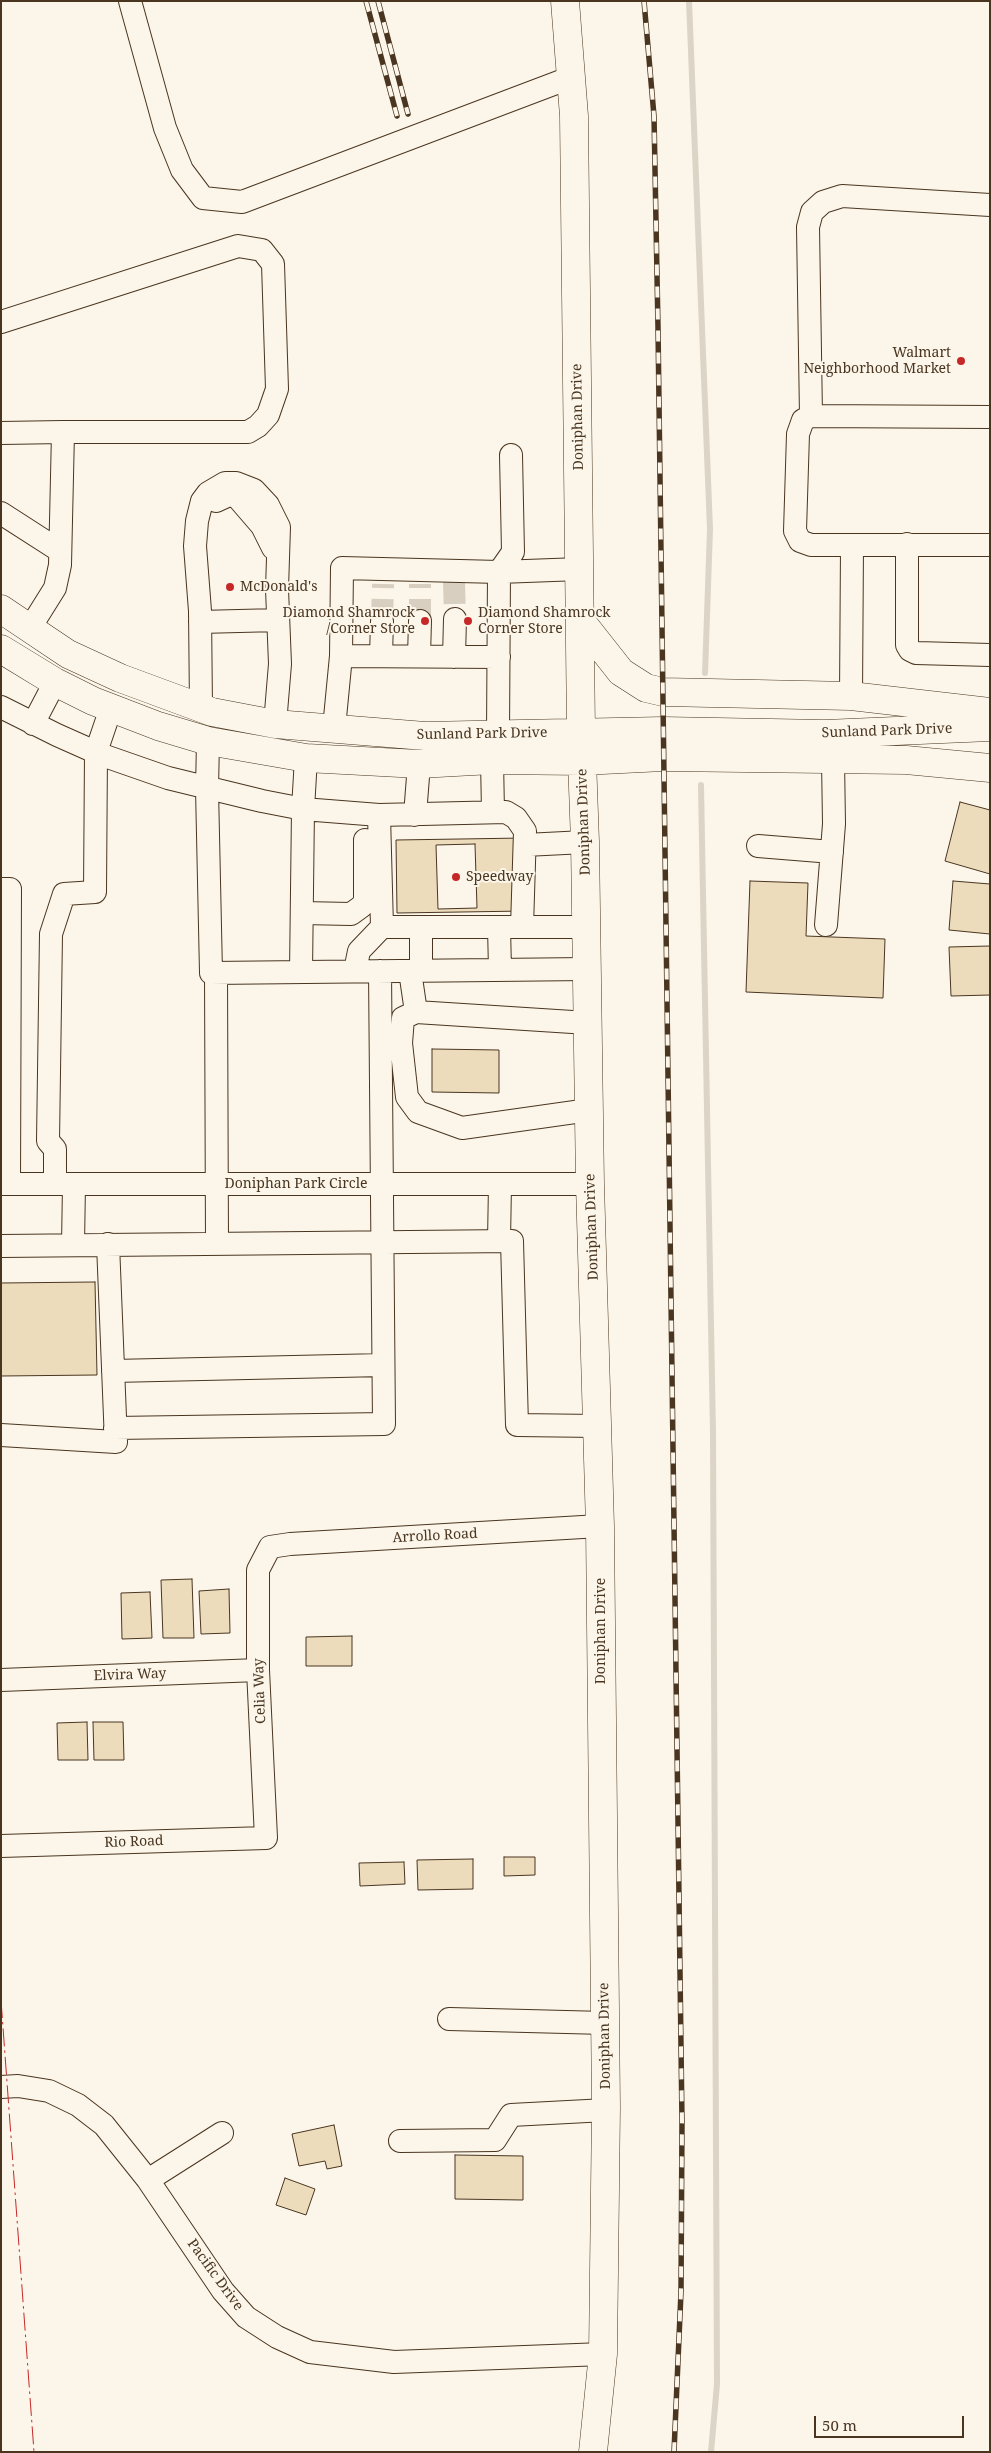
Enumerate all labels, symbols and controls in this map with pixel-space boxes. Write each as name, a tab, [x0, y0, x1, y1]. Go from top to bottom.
place label: Walmart Neighborhood Market	[803, 345, 951, 378]
marker: Walmart Neighborhood Market	[955, 355, 967, 367]
street label: Doniphan Drive	[569, 364, 587, 470]
place label: McDonald's	[240, 579, 318, 595]
marker: McDonald's	[224, 581, 236, 593]
place label: Diamond Shamrock /Corner Store	[283, 605, 415, 638]
place label: Diamond Shamrock Corner Store	[478, 605, 610, 638]
marker: Diamond Shamrock /Corner Store	[419, 615, 431, 627]
marker: Diamond Shamrock Corner Store	[462, 615, 474, 627]
street label: Sunland Park Drive	[821, 720, 953, 742]
street label: Sunland Park Drive	[417, 724, 547, 744]
street label: Doniphan Drive	[574, 768, 594, 876]
place label: Speedway	[466, 869, 533, 885]
marker: Speedway	[450, 871, 462, 883]
street label: Doniphan Drive	[582, 1173, 602, 1281]
street label: Doniphan Park Circle	[225, 1176, 367, 1192]
street label: Arrollo Road	[392, 1525, 478, 1547]
street label: Doniphan Drive	[593, 1578, 609, 1684]
street label: Celia Way	[250, 1658, 270, 1724]
street label: Elvira Way	[93, 1665, 167, 1685]
street label: Rio Road	[104, 1833, 164, 1851]
street label: Doniphan Drive	[596, 1983, 614, 2089]
street label: Pacific Drive	[183, 2236, 247, 2314]
scale bar	[816, 2406, 966, 2438]
text: 50 m	[822, 2415, 857, 2435]

